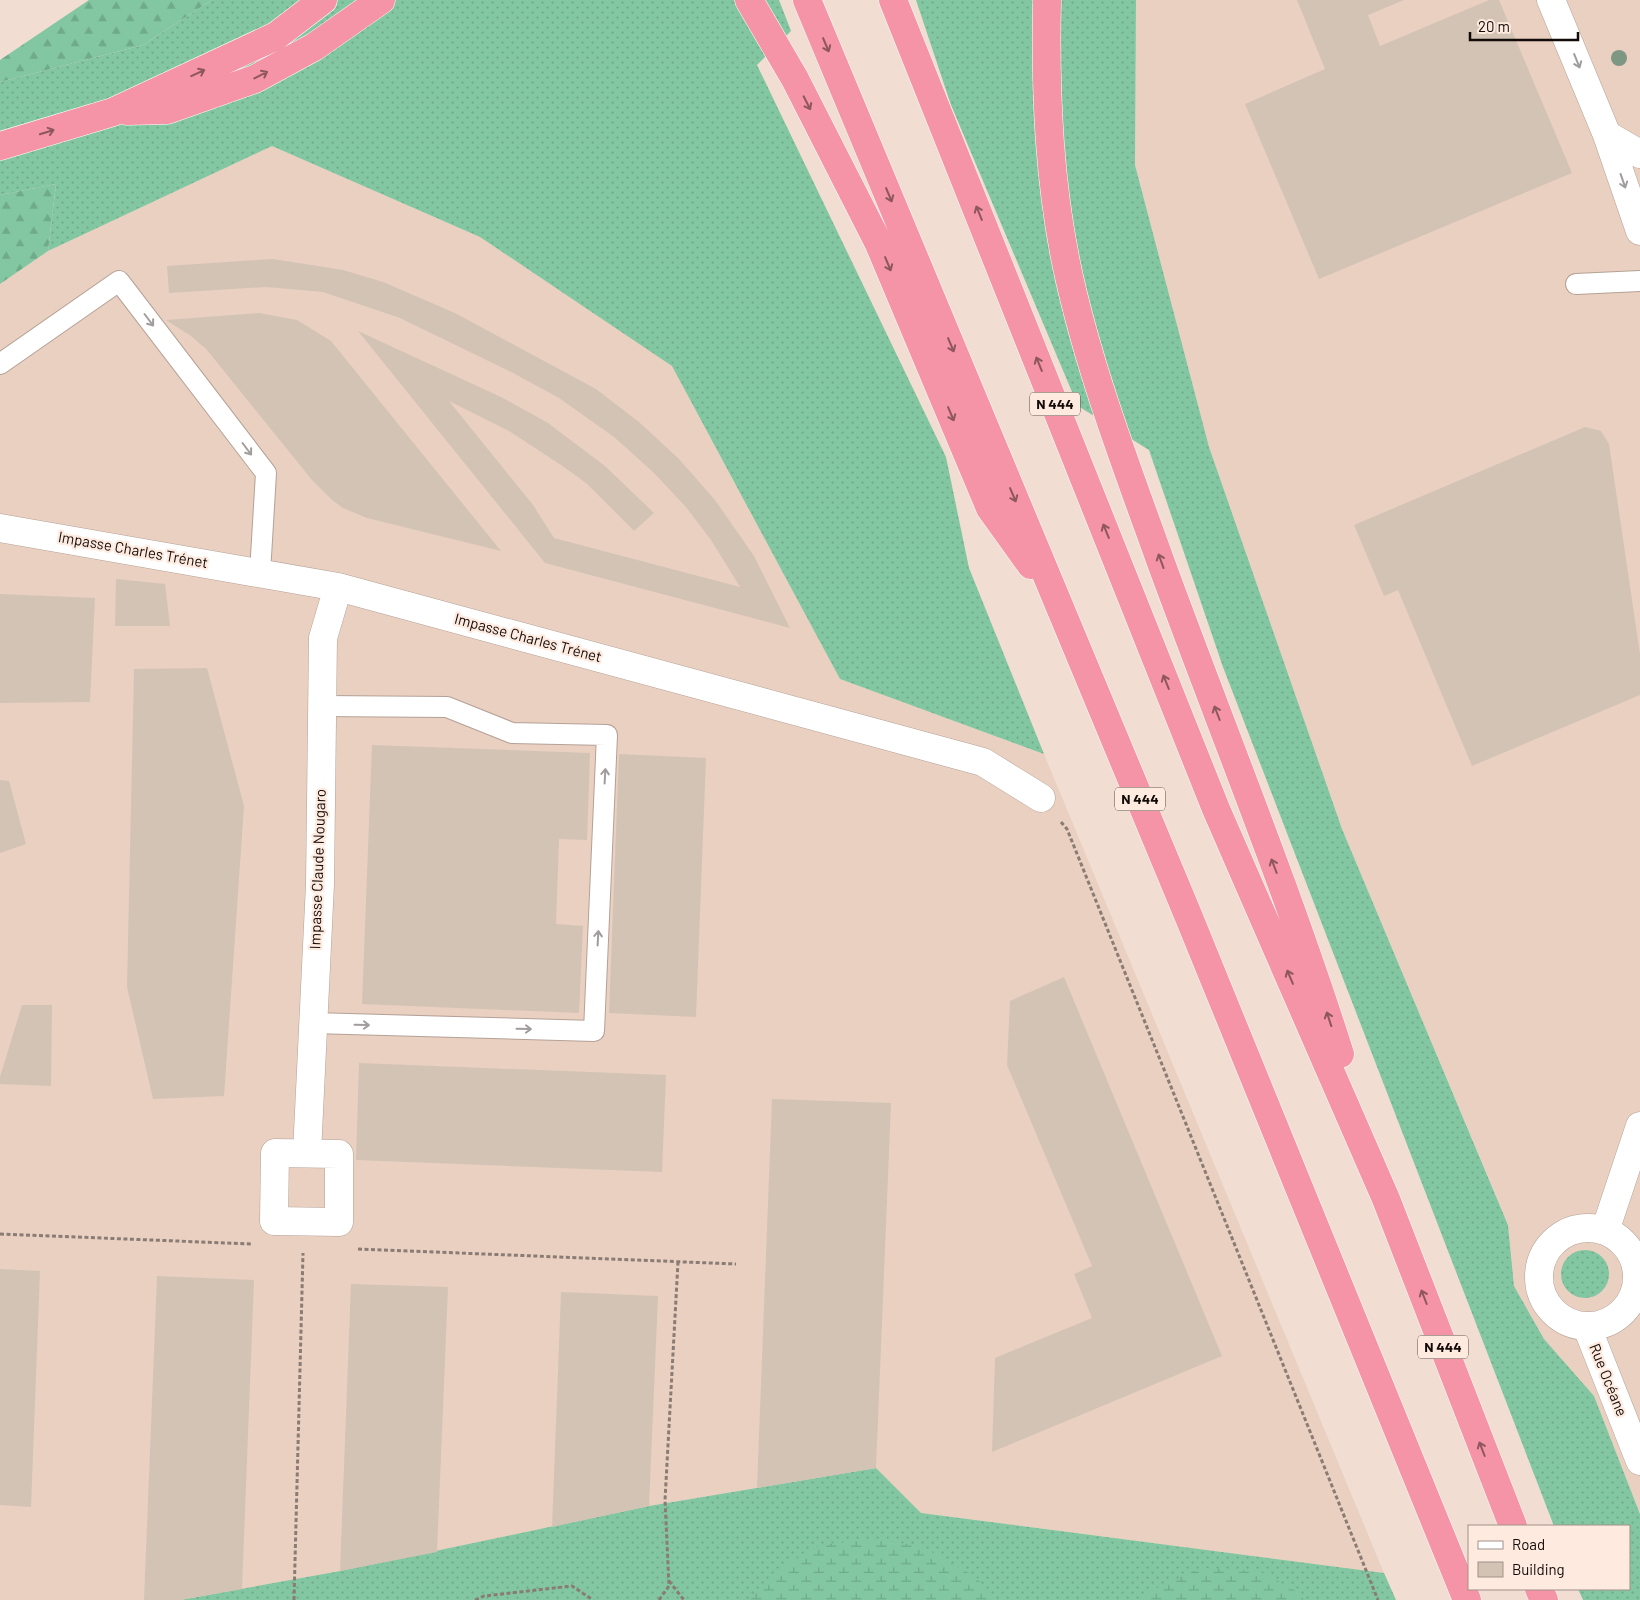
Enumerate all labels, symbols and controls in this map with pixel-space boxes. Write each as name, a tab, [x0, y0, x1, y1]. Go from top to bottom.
scale bar	[1470, 10, 1578, 42]
text: 20 m	[1478, 17, 1510, 35]
one-way arrow	[822, 37, 831, 52]
one-way arrow	[1572, 53, 1582, 68]
one-way arrow	[190, 68, 205, 77]
one-way arrow	[253, 70, 268, 80]
one-way arrow	[802, 96, 812, 111]
one-way arrow	[38, 126, 54, 136]
one-way arrow	[1619, 172, 1628, 188]
one-way arrow	[884, 187, 894, 202]
one-way arrow	[974, 206, 984, 221]
one-way arrow	[883, 256, 893, 271]
one-way arrow	[143, 313, 154, 326]
one-way arrow	[947, 337, 956, 352]
one-way arrow	[1034, 357, 1044, 372]
road number: N 444	[1030, 392, 1080, 416]
one-way arrow	[946, 406, 956, 421]
one-way arrow	[242, 442, 252, 456]
one-way arrow	[1009, 487, 1019, 502]
one-way arrow	[1100, 524, 1109, 539]
street label: Impasse Charles Trénet	[57, 527, 209, 571]
one-way arrow	[1156, 554, 1165, 569]
street label: Impasse Charles Trénet	[453, 609, 604, 665]
one-way arrow	[1161, 675, 1170, 691]
one-way arrow	[1212, 706, 1221, 722]
one-way arrow	[601, 768, 610, 784]
street label: Impasse Claude Nougaro	[305, 788, 329, 949]
road number: N 444	[1115, 788, 1165, 811]
one-way arrow	[1269, 858, 1278, 874]
one-way arrow	[594, 931, 603, 947]
one-way arrow	[1284, 970, 1294, 985]
one-way arrow	[1323, 1011, 1333, 1027]
one-way arrow	[353, 1020, 369, 1029]
one-way arrow	[516, 1024, 532, 1034]
one-way arrow	[1419, 1290, 1428, 1306]
road number: N 444	[1418, 1335, 1468, 1358]
street label: Rue Océane	[1586, 1341, 1632, 1419]
one-way arrow	[1477, 1442, 1487, 1457]
legend	[1468, 1525, 1630, 1590]
text: Road	[1512, 1535, 1545, 1553]
text: Building	[1512, 1560, 1565, 1578]

